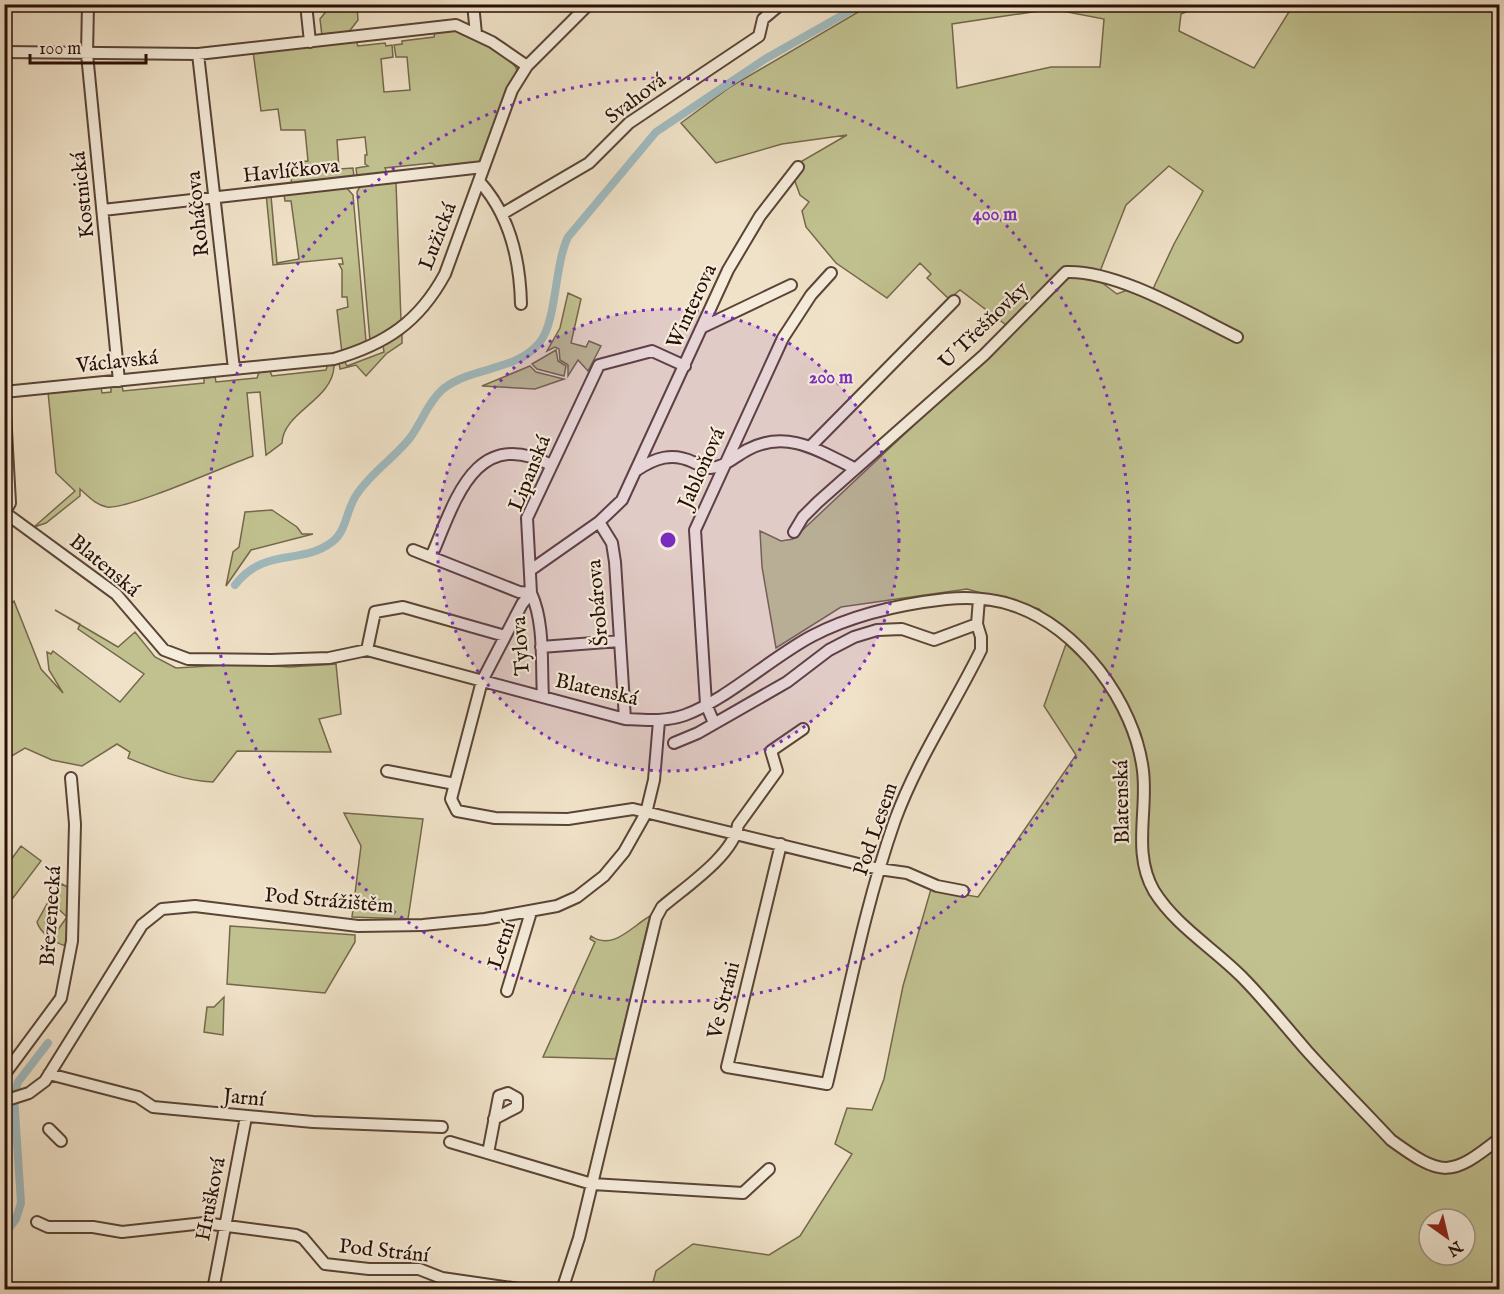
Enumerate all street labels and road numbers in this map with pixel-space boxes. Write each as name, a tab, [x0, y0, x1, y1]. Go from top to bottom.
street label: Svahová	[600, 67, 672, 131]
street label: Kostnická	[65, 149, 101, 240]
street label: Havlíčkova	[242, 153, 342, 190]
street label: Roháčova	[180, 169, 216, 258]
street label: Lužická	[413, 198, 464, 274]
street label: Winterova	[661, 259, 724, 353]
street label: U Třešňovky	[933, 276, 1035, 376]
street label: Václavská	[74, 345, 160, 380]
street label: Jabloňová	[672, 423, 733, 515]
street label: Lipanská	[503, 431, 558, 516]
street label: Blatenská	[63, 529, 146, 604]
street label: Šrobárova	[580, 557, 616, 648]
street label: Tylova	[506, 614, 537, 677]
street label: Blatenská	[552, 668, 642, 713]
street label: Blatenská	[1108, 759, 1137, 844]
street label: Pod Lesem	[848, 779, 905, 880]
street label: Březenecká	[35, 864, 69, 967]
street label: Pod Strážištěm	[263, 882, 394, 921]
street label: Letní	[482, 917, 523, 973]
street label: Ve Stráni	[702, 959, 747, 1043]
street label: Jarní	[220, 1083, 267, 1114]
street label: Hrušková	[190, 1154, 233, 1243]
street label: Pod Strání	[337, 1233, 432, 1270]

